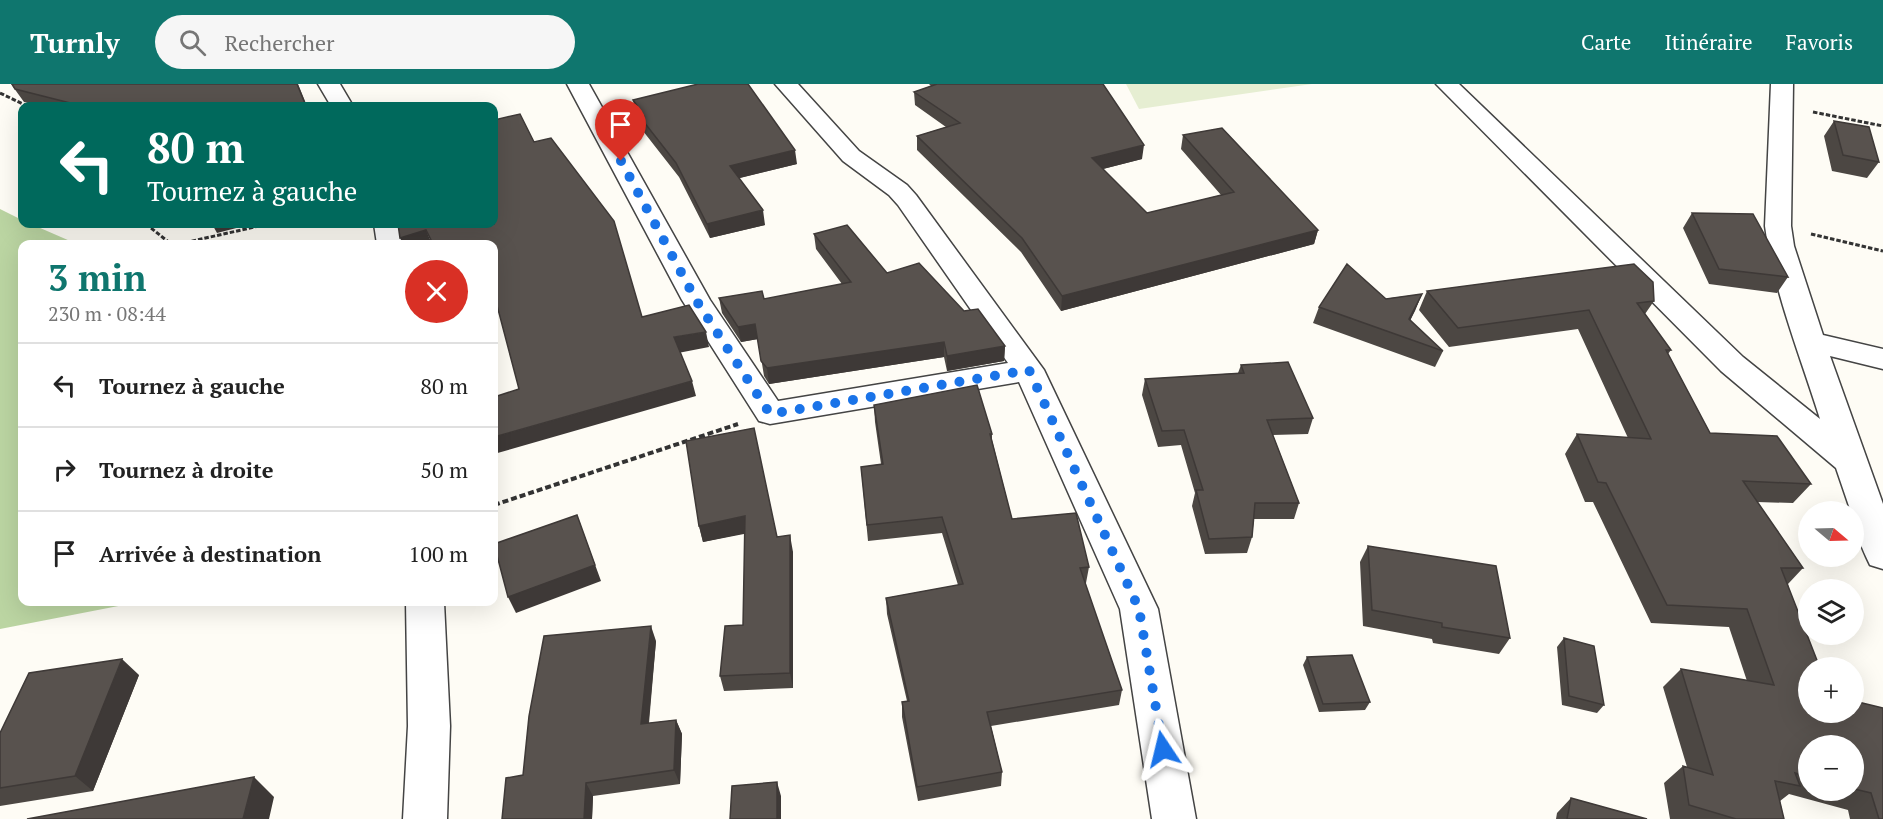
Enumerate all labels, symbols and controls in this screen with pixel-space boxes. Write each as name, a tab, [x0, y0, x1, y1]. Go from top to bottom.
search box	[155, 15, 575, 69]
text: Turnly	[30, 24, 119, 61]
icon: search	[176, 26, 209, 59]
text: Rechercher	[224, 28, 334, 57]
text: Carte	[1581, 28, 1631, 56]
text: Itinéraire	[1664, 28, 1753, 56]
text: Favoris	[1786, 28, 1853, 56]
pin	[595, 99, 646, 161]
icon: arrive	[604, 108, 637, 141]
text: 80 m	[147, 119, 245, 175]
icon: left	[48, 126, 126, 204]
text: Tournez à gauche	[147, 173, 357, 209]
text: 3 min	[48, 254, 146, 301]
button: close	[405, 260, 468, 323]
text: 230 m · 08:44	[48, 300, 166, 327]
icon: left	[48, 369, 81, 402]
text: Tournez à gauche	[99, 371, 285, 400]
text: 80 m	[420, 371, 468, 400]
icon: right	[48, 453, 81, 486]
text: Tournez à droite	[99, 455, 274, 484]
text: 50 m	[420, 455, 468, 484]
north arrow	[1798, 501, 1864, 567]
map controls	[1798, 501, 1864, 801]
icon: arrive	[48, 537, 81, 570]
text: Arrivée à destination	[99, 539, 321, 568]
text: 100 m	[408, 539, 468, 568]
button: layers	[1798, 579, 1864, 645]
button: +	[1798, 657, 1864, 723]
position arrow	[1131, 717, 1195, 781]
button: −	[1798, 735, 1864, 801]

